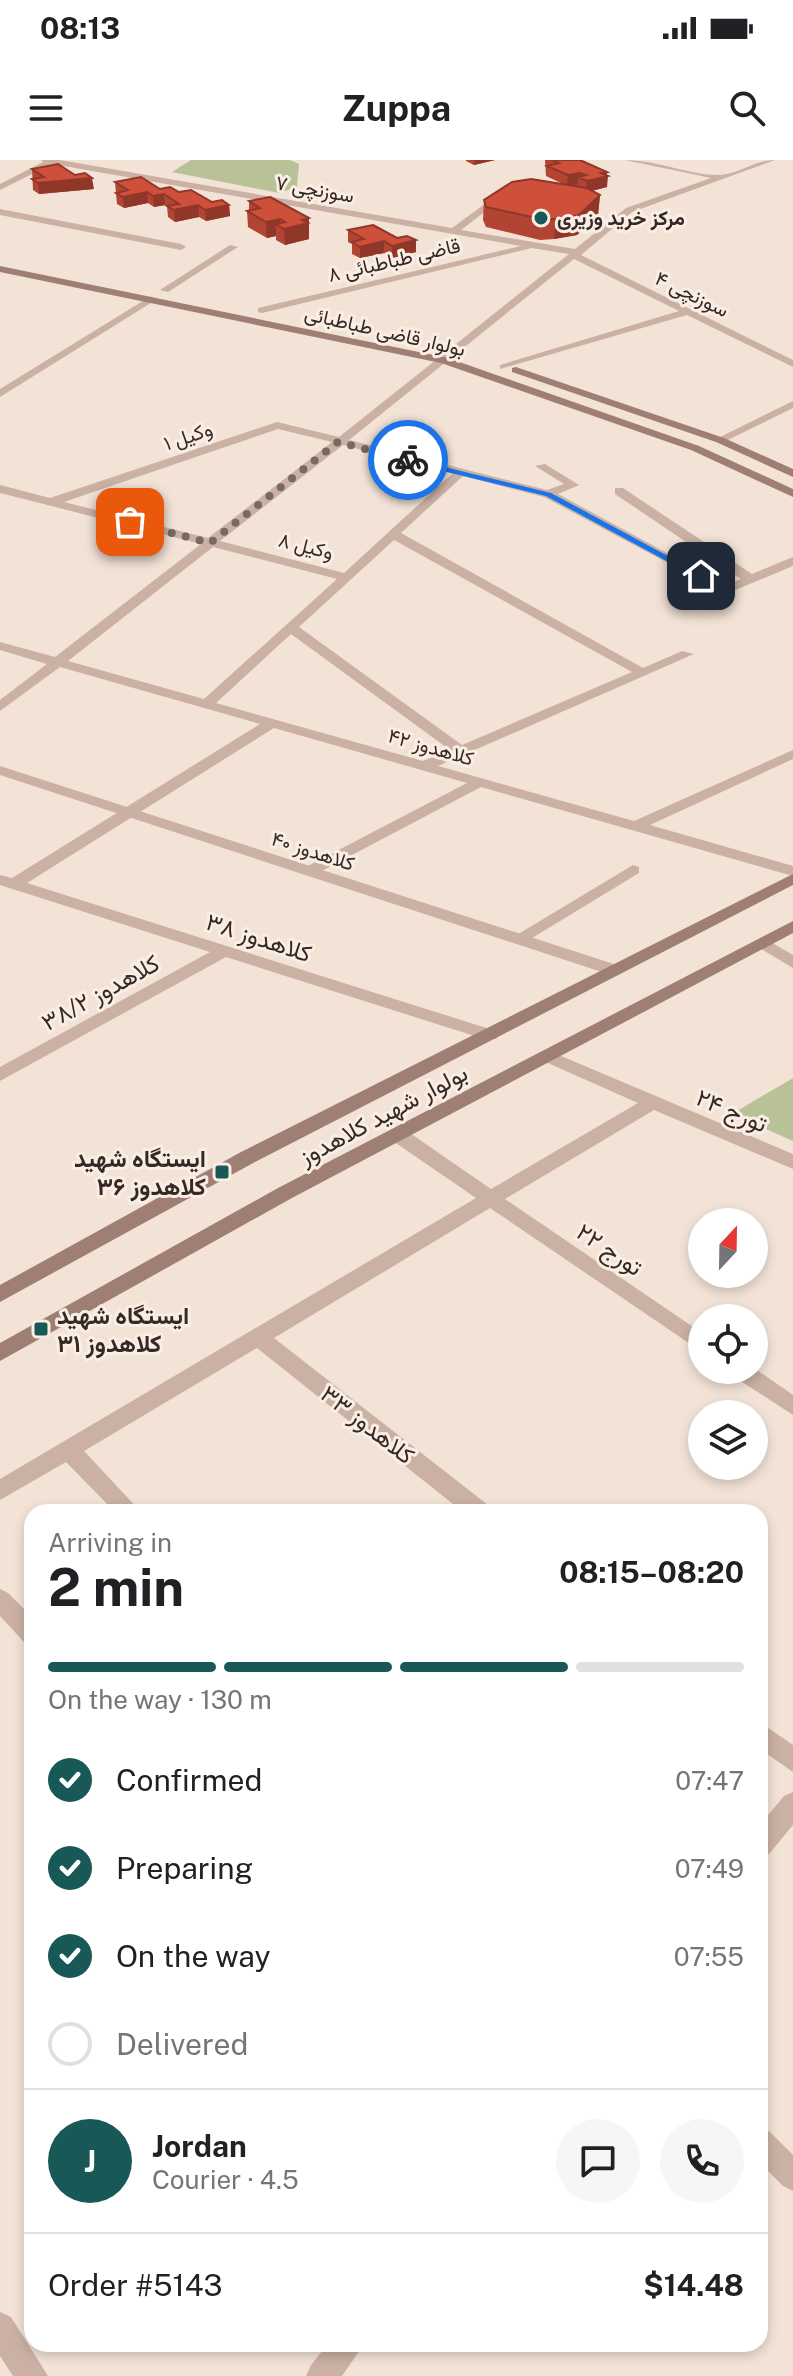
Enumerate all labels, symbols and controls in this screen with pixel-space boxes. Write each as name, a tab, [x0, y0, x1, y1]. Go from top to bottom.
text: 08:13	[40, 10, 120, 46]
icon: menu	[24, 86, 68, 130]
icon: search	[725, 86, 769, 130]
text: Zuppa	[342, 87, 451, 129]
street label: سوزنچی ۷	[274, 170, 356, 210]
place label: مرکز خرید وزیری	[557, 206, 685, 231]
marker: مرکز خرید وزیری	[532, 209, 550, 227]
street label: قاضی طباطبائی ۸	[325, 233, 463, 287]
street label: سوزنچی ۴	[650, 266, 733, 324]
street label: بولوار قاضی طباطبائی	[302, 301, 468, 362]
street label: وکيل ۱	[161, 417, 216, 456]
courier	[368, 420, 448, 500]
icon: bike	[386, 438, 430, 482]
pin	[96, 488, 164, 556]
icon: bag	[108, 500, 152, 544]
street label: وکيل ۸	[276, 528, 336, 565]
pin	[667, 542, 735, 610]
icon: home	[679, 554, 723, 598]
street label: کلاهدوز ۴۲	[385, 723, 477, 772]
street label: کلاهدوز ۴۰	[268, 826, 358, 877]
street label: کلاهدوز ۳۸	[202, 907, 315, 969]
street label: کلاهدوز ۳۸/۲	[36, 948, 165, 1038]
street label: بولوار شهید کلاهدوز	[293, 1058, 473, 1172]
street label: تورج ۲۴	[691, 1083, 772, 1140]
place label: ایستگاه شهید کلاهدوز ۳۶	[74, 1144, 206, 1202]
marker: ایستگاه شهید کلاهدوز ۳۶	[213, 1163, 231, 1181]
north arrow	[688, 1208, 768, 1288]
map controls	[688, 1208, 768, 1480]
street label: تورج ۲۲	[570, 1217, 648, 1284]
place label: ایستگاه شهید کلاهدوز ۳۱	[57, 1301, 189, 1359]
button: locate	[688, 1304, 768, 1384]
marker: ایستگاه شهید کلاهدوز ۳۱	[32, 1320, 50, 1338]
street label: کلاهدوز ۳۳	[314, 1379, 420, 1471]
button: layers	[688, 1400, 768, 1480]
text: Arriving in	[48, 1527, 172, 1558]
text: 08:15–08:20	[559, 1554, 744, 1590]
text: 2 min	[48, 1557, 184, 1618]
text: On the way · 130 m	[48, 1684, 272, 1715]
icon: check	[48, 1758, 92, 1802]
text: Confirmed	[116, 1762, 262, 1798]
text: 07:47	[675, 1765, 744, 1796]
icon: check	[48, 1846, 92, 1890]
text: Preparing	[116, 1850, 253, 1886]
text: 07:49	[675, 1853, 744, 1884]
icon: check	[48, 1934, 92, 1978]
text: On the way	[116, 1938, 270, 1974]
text: 07:55	[674, 1941, 744, 1972]
text: Delivered	[116, 2026, 248, 2062]
button: chat	[556, 2119, 640, 2203]
button: phone	[660, 2119, 744, 2203]
text: Jordan	[152, 2128, 247, 2164]
text: J	[84, 2143, 96, 2179]
text: Courier · 4.5	[152, 2164, 299, 2195]
text: Order #5143	[48, 2267, 222, 2303]
text: $14.48	[643, 2267, 744, 2303]

